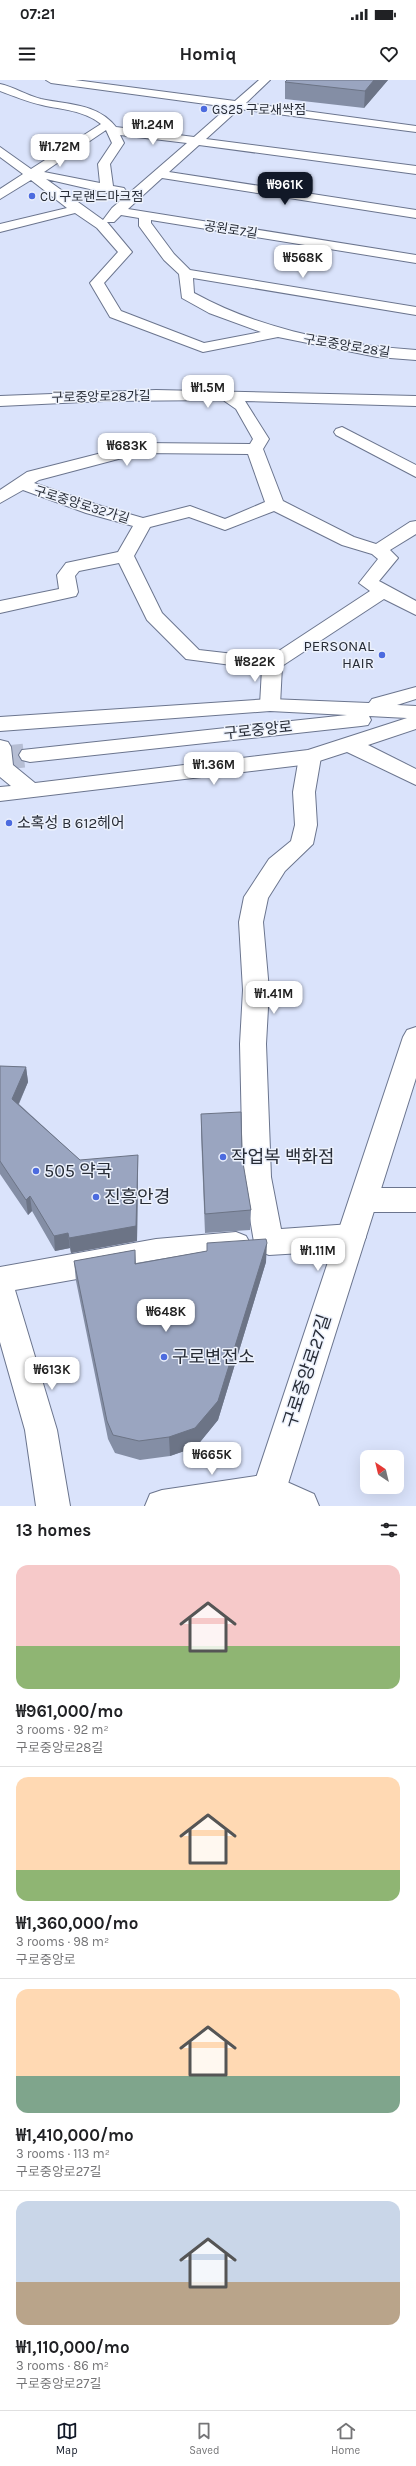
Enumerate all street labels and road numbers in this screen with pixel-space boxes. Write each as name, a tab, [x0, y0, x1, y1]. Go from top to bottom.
street label: 공원로7길	[203, 218, 259, 241]
street label: 구로중앙로28길	[303, 331, 391, 360]
street label: 구로중앙로28가길	[51, 388, 151, 405]
street label: 구로중앙로32가길	[32, 483, 131, 526]
street label: 구로중앙로	[223, 717, 293, 743]
street label: 구로중앙로27길	[278, 1311, 336, 1431]

